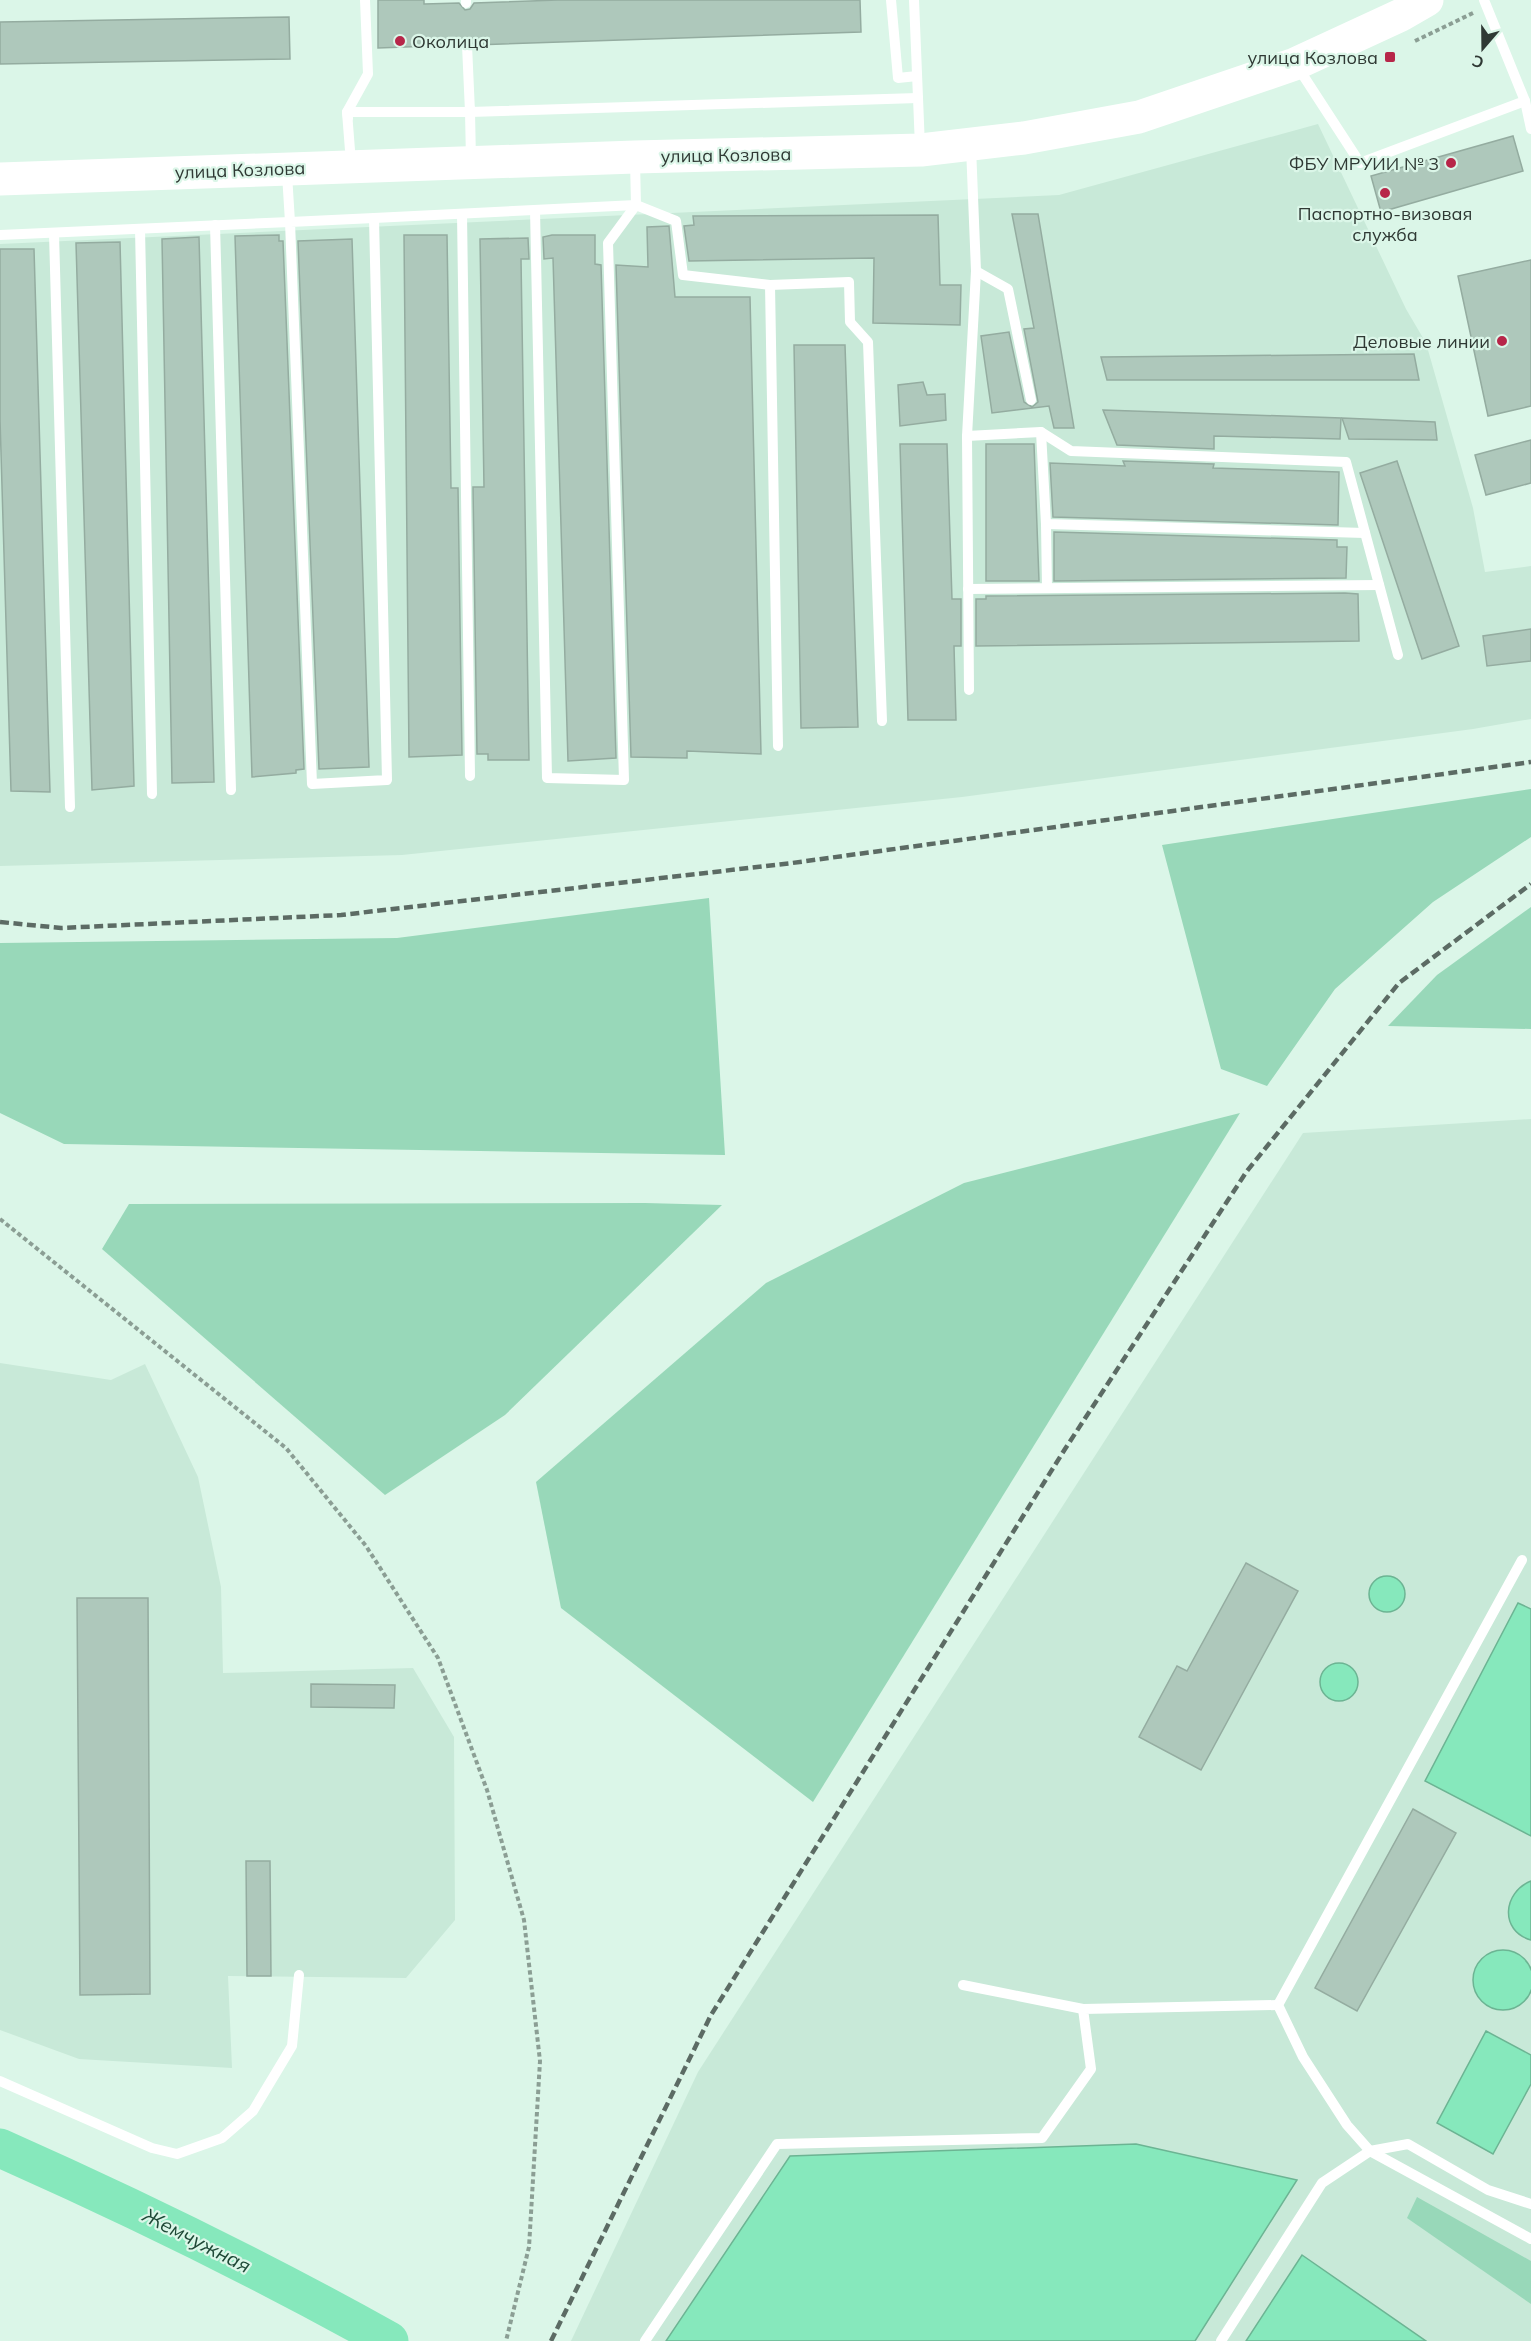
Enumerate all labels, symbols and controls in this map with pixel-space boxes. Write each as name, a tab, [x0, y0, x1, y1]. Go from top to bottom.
north arrow	[1453, 18, 1513, 78]
place label: Околица	[412, 30, 489, 53]
marker: Околица	[393, 34, 407, 48]
place label: улица Козлова	[1247, 46, 1378, 69]
marker: улица Козлова	[1383, 50, 1397, 64]
text: С	[1469, 51, 1486, 73]
street label: улица Козлова	[661, 142, 791, 168]
place label: ФБУ МРУИИ № 3	[1289, 152, 1439, 175]
street label: улица Козлова	[174, 156, 306, 184]
marker: ФБУ МРУИИ № 3	[1444, 156, 1458, 170]
marker: Паспортно-визовая служба	[1378, 186, 1392, 200]
place label: Паспортно-визовая служба	[1298, 202, 1472, 246]
place label: Деловые линии	[1353, 330, 1490, 353]
marker: Деловые линии	[1495, 334, 1509, 348]
water label: Жемчужная	[138, 2202, 255, 2278]

